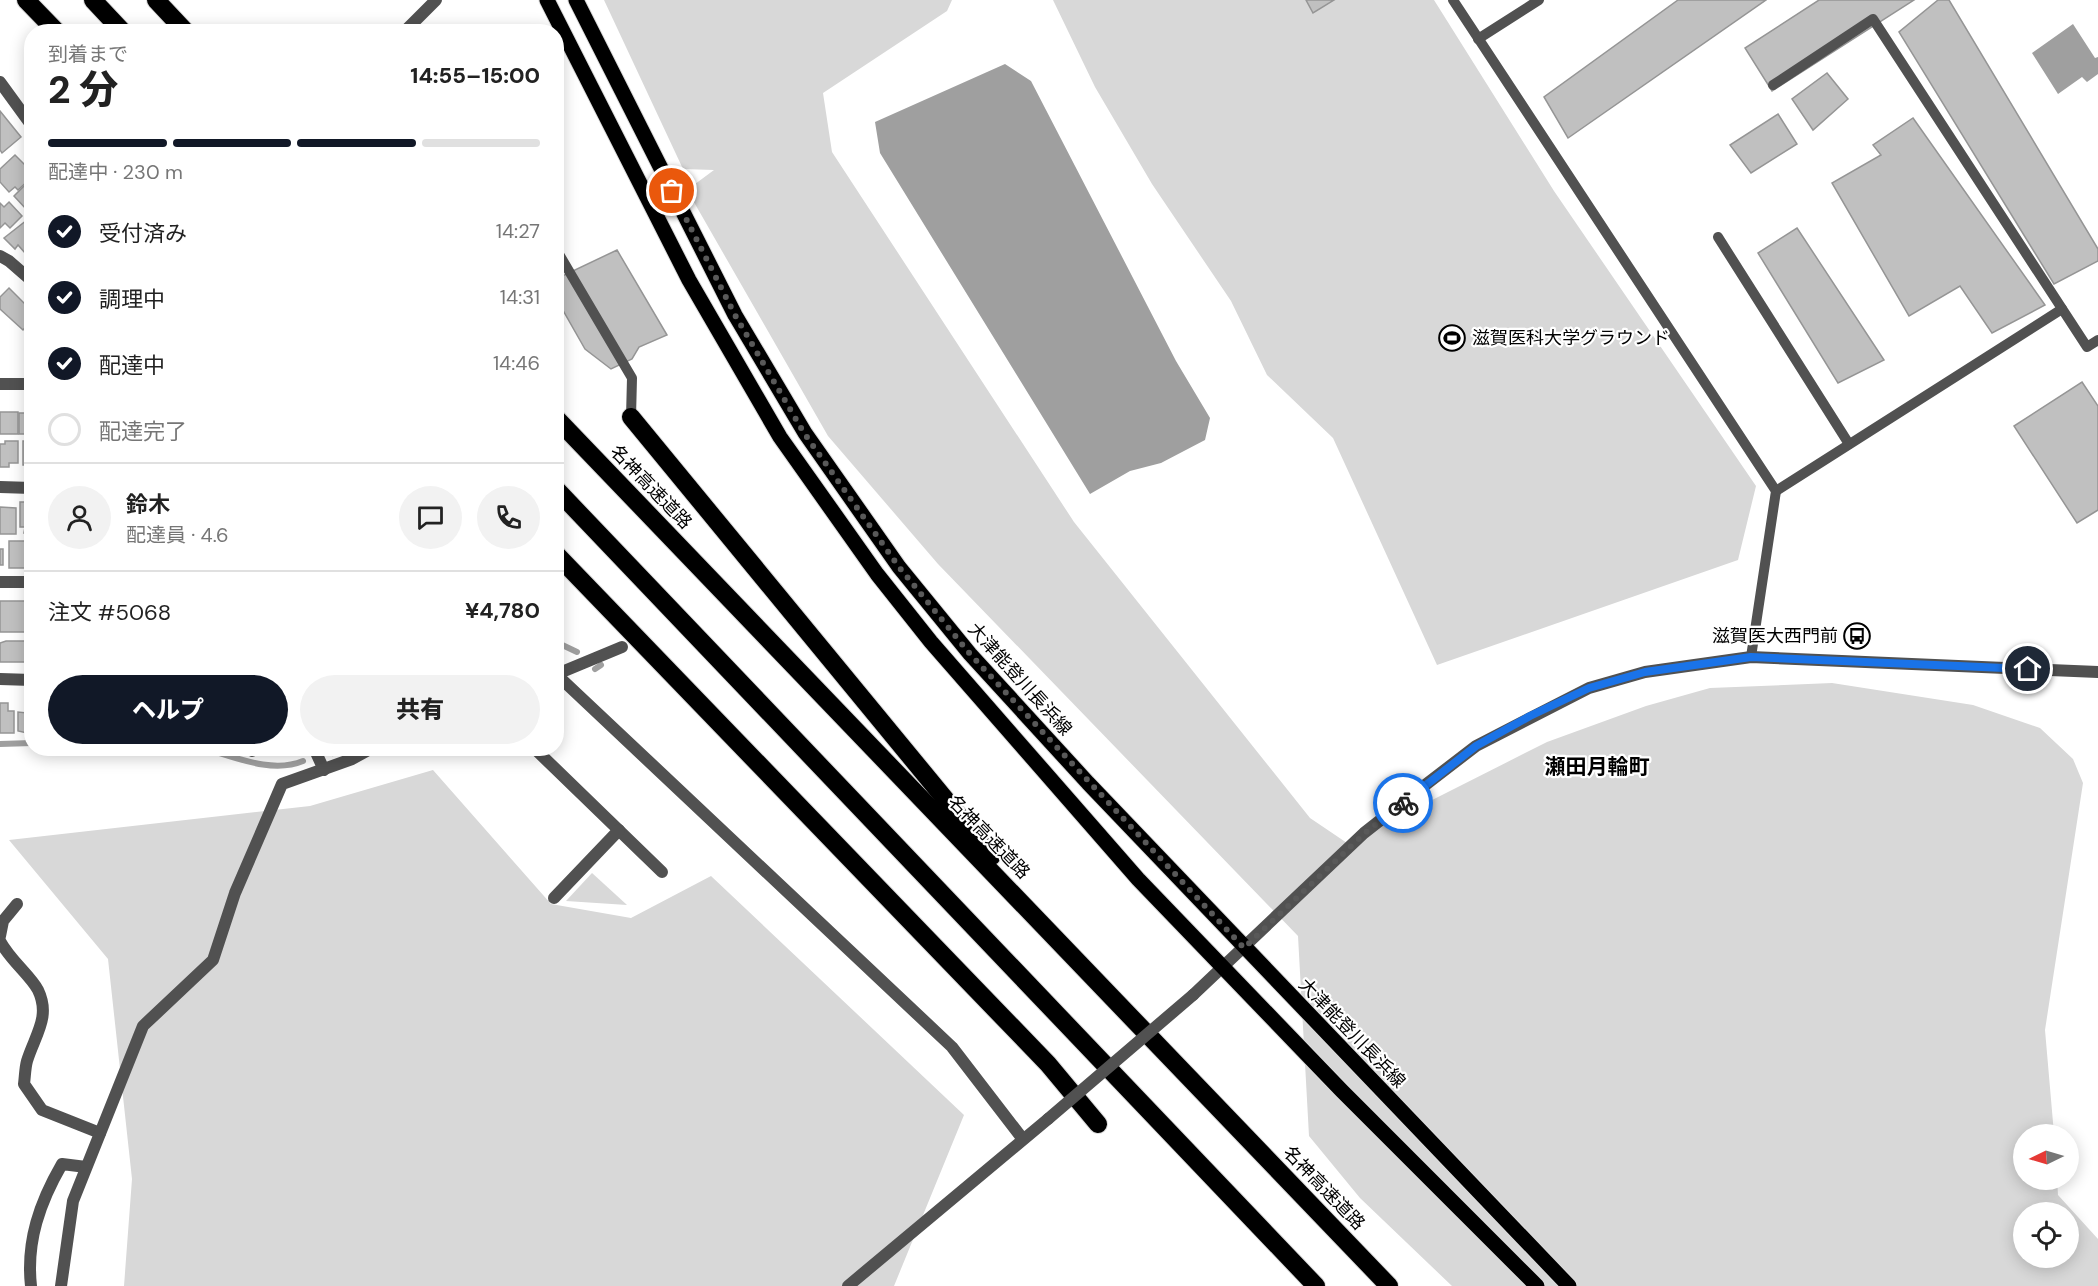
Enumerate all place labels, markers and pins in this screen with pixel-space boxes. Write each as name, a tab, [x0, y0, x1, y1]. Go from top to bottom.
pin	[646, 165, 697, 216]
sports icon: 滋賀医科大学グラウンド	[1437, 323, 1467, 353]
place label: 滋賀医科大学グラウンド	[1472, 326, 1670, 350]
bus stop icon: 滋賀医大西門前	[1842, 621, 1872, 651]
place label: 滋賀医大西門前	[1712, 624, 1838, 648]
pin	[2002, 643, 2053, 694]

